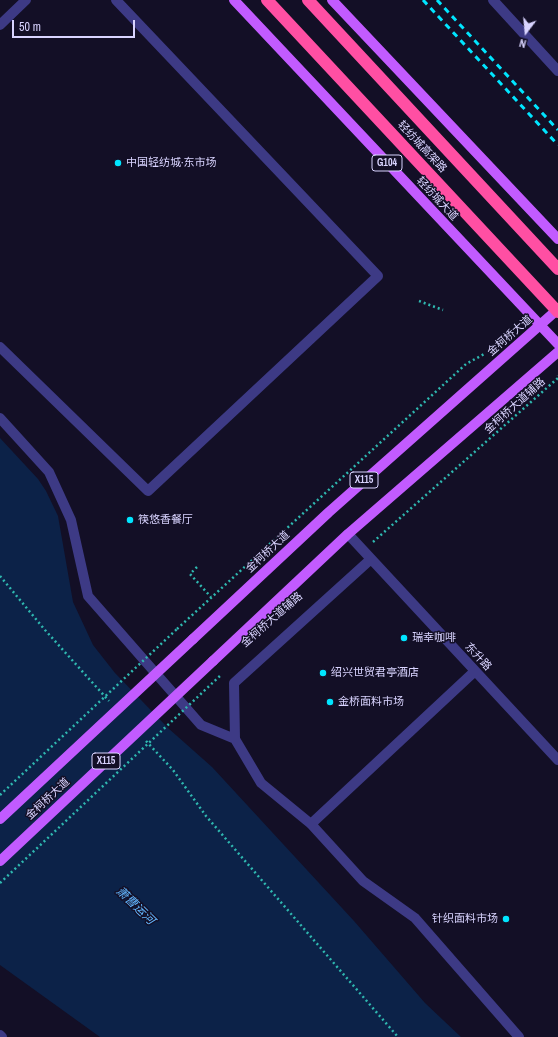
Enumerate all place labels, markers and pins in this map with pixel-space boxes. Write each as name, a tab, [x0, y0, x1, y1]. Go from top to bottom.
place label: 中国轻纺城·东市场	[126, 156, 217, 170]
marker: 中国轻纺城·东市场	[113, 158, 123, 168]
place label: 筷悠香餐厅	[138, 513, 193, 527]
marker: 筷悠香餐厅	[125, 515, 135, 525]
place label: 瑞幸咖啡	[412, 631, 456, 645]
marker: 瑞幸咖啡	[399, 633, 409, 643]
place label: 绍兴世贸君亭酒店	[331, 666, 419, 680]
marker: 绍兴世贸君亭酒店	[318, 668, 328, 678]
place label: 金桥面料市场	[338, 695, 404, 709]
marker: 金桥面料市场	[325, 697, 335, 707]
place label: 针织面料市场	[432, 912, 498, 926]
marker: 针织面料市场	[501, 914, 511, 924]

